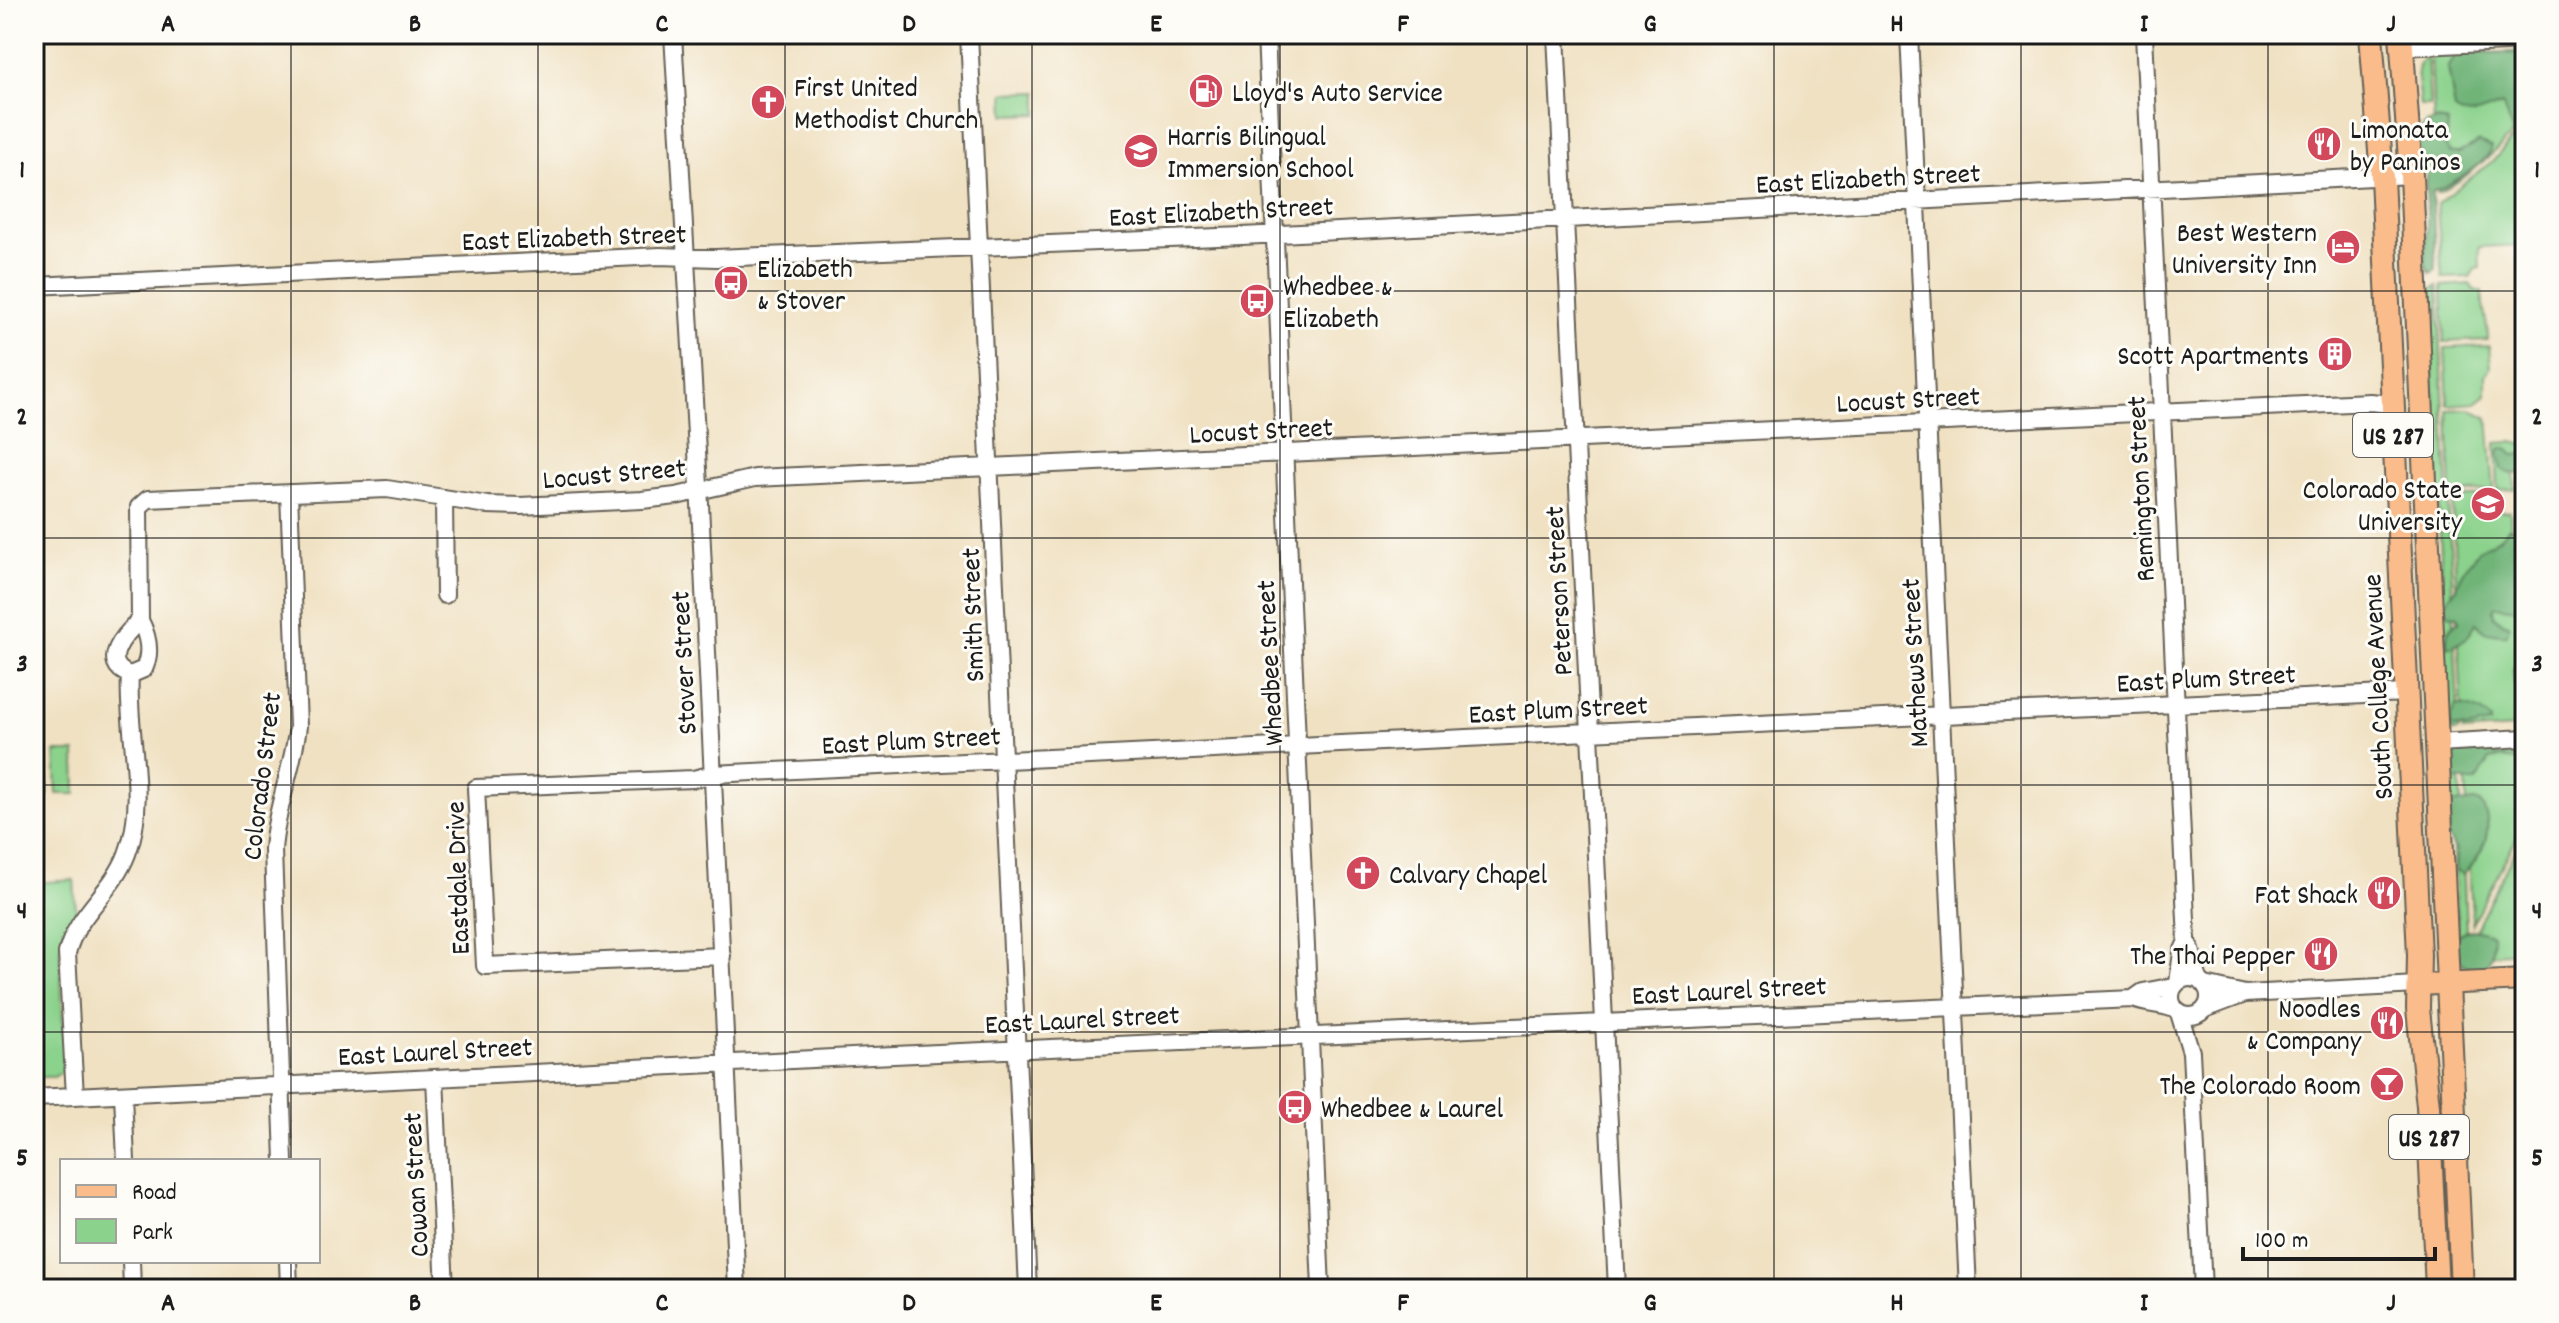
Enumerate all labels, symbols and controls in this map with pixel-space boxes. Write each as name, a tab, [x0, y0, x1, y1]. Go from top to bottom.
text: A	[161, 7, 175, 44]
text: B	[409, 7, 421, 44]
text: C	[656, 7, 669, 44]
text: D	[902, 7, 916, 44]
text: E	[1150, 7, 1162, 44]
text: F	[1397, 7, 1409, 44]
text: G	[1643, 7, 1657, 44]
text: H	[1890, 7, 1904, 44]
text: I	[2140, 7, 2149, 44]
text: J	[2386, 7, 2396, 44]
place label: First United Methodist Church	[794, 71, 978, 143]
fuel station icon: Lloyd's Auto Service	[1187, 72, 1225, 110]
place label: Lloyd's Auto Service	[1232, 76, 1443, 116]
church icon: First United Methodist Church	[749, 83, 787, 121]
place label: Limonata by Paninos	[2350, 113, 2461, 185]
place label: Harris Bilingual Immersion School	[1167, 120, 1354, 192]
restaurant icon: Limonata by Paninos	[2305, 125, 2343, 163]
school or university icon: Harris Bilingual Immersion School	[1122, 132, 1160, 170]
text: 1	[19, 153, 25, 190]
text: 1	[2534, 153, 2540, 190]
street label: East Elizabeth Street	[1755, 156, 1982, 208]
street label: East Elizabeth Street	[1108, 189, 1335, 241]
place label: Best Western University Inn	[2172, 216, 2317, 288]
street label: East Elizabeth Street	[461, 217, 687, 265]
hotel icon: Best Western University Inn	[2324, 228, 2362, 266]
place label: Elizabeth & Stover	[757, 252, 853, 324]
bus stop icon: Elizabeth & Stover	[712, 264, 750, 302]
place label: Whedbee & Elizabeth	[1283, 270, 1393, 342]
bus stop icon: Whedbee & Elizabeth	[1238, 282, 1276, 320]
building icon: Scott Apartments	[2316, 335, 2354, 373]
place label: Scott Apartments	[2117, 339, 2309, 379]
street label: Locust Street	[1835, 379, 1981, 427]
street label: Remington Street	[2119, 395, 2169, 583]
text: 2	[16, 400, 28, 437]
text: 2	[2531, 400, 2543, 437]
street label: Locust Street	[1188, 410, 1334, 458]
road number: US 287	[2353, 413, 2433, 457]
street label: Locust Street	[541, 451, 688, 503]
place label: Colorado State University	[2303, 473, 2463, 545]
school or university icon: Colorado State University	[2469, 485, 2507, 523]
street label: Peterson Street	[1538, 505, 1586, 677]
street label: Smith Street	[954, 547, 998, 683]
street label: South College Avenue	[2355, 573, 2407, 801]
street label: Mathews Street	[1894, 577, 1942, 748]
street label: Whedbee Street	[1249, 579, 1297, 746]
street label: Stover Street	[663, 590, 711, 736]
text: 3	[16, 647, 28, 684]
text: 3	[2531, 647, 2543, 684]
street label: East Plum Street	[2116, 657, 2297, 707]
street label: East Plum Street	[1468, 688, 1649, 738]
street label: Colorado Street	[235, 690, 295, 863]
street label: East Plum Street	[821, 719, 1002, 769]
street label: Eastdale Drive	[438, 800, 484, 955]
church icon: Calvary Chapel	[1344, 854, 1382, 892]
place label: Calvary Chapel	[1389, 858, 1548, 898]
restaurant icon: Fat Shack	[2365, 874, 2403, 912]
place label: Fat Shack	[2255, 878, 2358, 918]
text: 4	[17, 894, 27, 931]
text: 4	[2532, 894, 2542, 931]
restaurant icon: The Thai Pepper	[2302, 935, 2340, 973]
place label: The Thai Pepper	[2130, 939, 2296, 979]
street label: East Laurel Street	[1631, 969, 1828, 1019]
place label: Noodles & Company	[2246, 992, 2362, 1064]
street label: East Laurel Street	[984, 998, 1181, 1048]
restaurant icon: Noodles & Company	[2368, 1004, 2406, 1042]
street label: East Laurel Street	[337, 1030, 534, 1080]
bar icon: The Colorado Room	[2368, 1065, 2406, 1103]
place label: The Colorado Room	[2160, 1069, 2361, 1109]
bus stop icon: Whedbee & Laurel	[1276, 1088, 1314, 1126]
place label: Whedbee & Laurel	[1321, 1092, 1504, 1132]
street label: Cowan Street	[395, 1111, 443, 1258]
road number: US 287	[2389, 1115, 2469, 1159]
text: 5	[16, 1141, 28, 1178]
text: 5	[2531, 1141, 2543, 1178]
legend	[60, 1159, 320, 1263]
text: Road	[132, 1177, 177, 1211]
scale bar	[2243, 1211, 2435, 1261]
text: Park	[132, 1217, 173, 1251]
text: 100 m	[2255, 1225, 2308, 1259]
text: A	[161, 1286, 175, 1323]
text: B	[409, 1286, 421, 1323]
text: C	[656, 1286, 669, 1323]
text: D	[902, 1286, 916, 1323]
text: E	[1150, 1286, 1162, 1323]
text: F	[1397, 1286, 1409, 1323]
text: G	[1643, 1286, 1657, 1323]
text: H	[1890, 1286, 1904, 1323]
text: I	[2140, 1286, 2149, 1323]
text: J	[2386, 1286, 2396, 1323]

